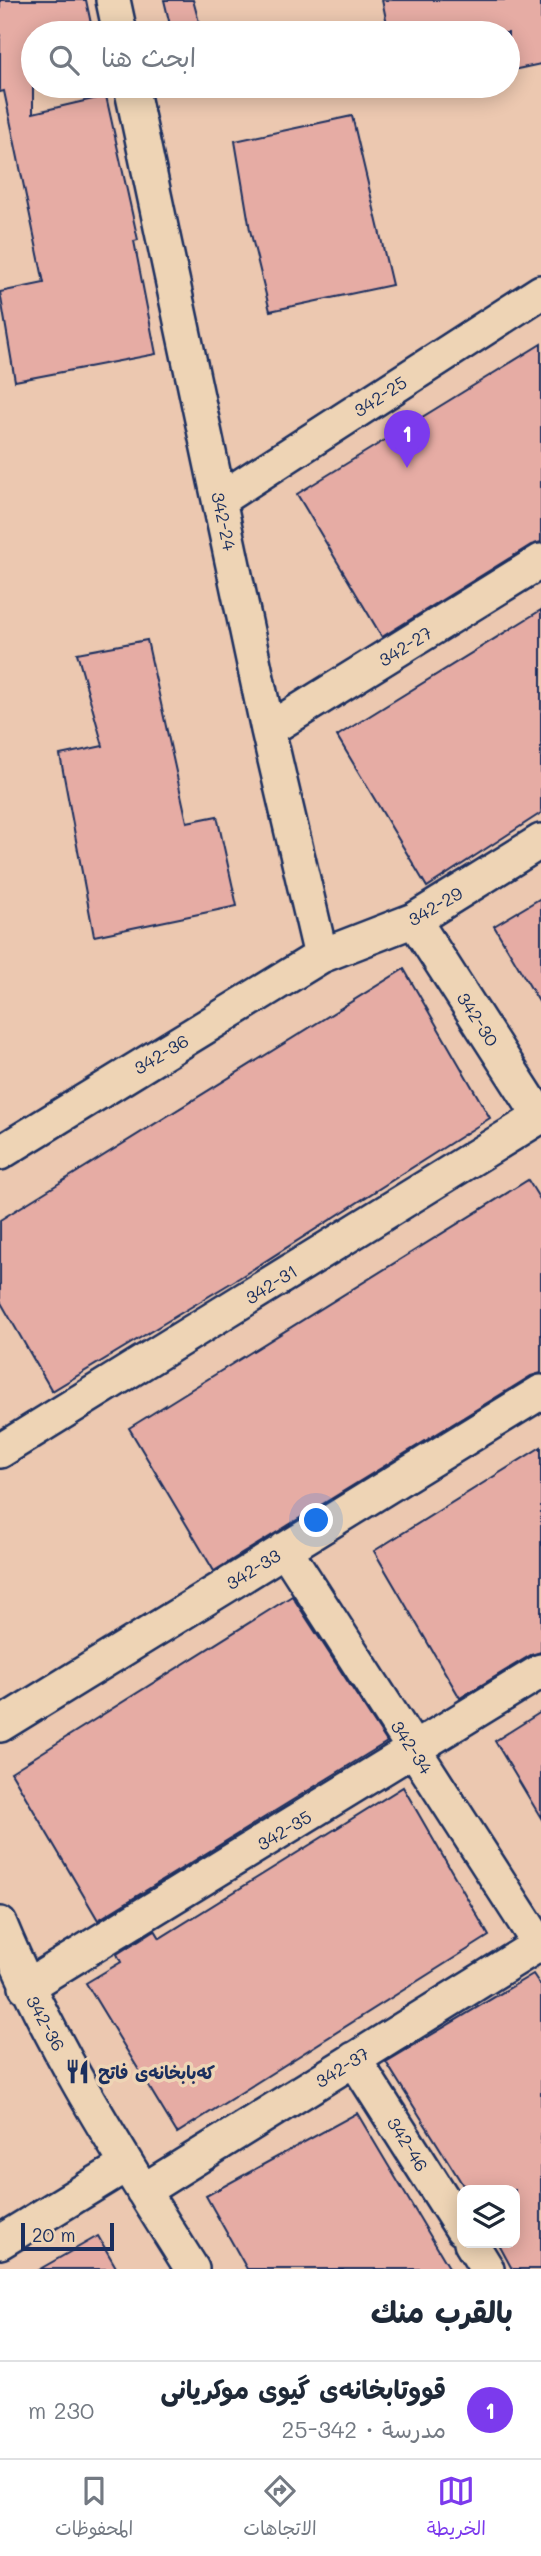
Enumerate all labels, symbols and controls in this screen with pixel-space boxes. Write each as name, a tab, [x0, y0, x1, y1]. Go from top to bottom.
search box	[21, 21, 520, 98]
text: ابحث هنا	[101, 40, 196, 74]
icon: search	[45, 41, 83, 79]
street label: 342-25	[349, 370, 411, 422]
pin: 1	[384, 410, 430, 468]
street label: 342-24	[206, 489, 242, 553]
street label: 342-27	[374, 620, 436, 672]
street label: 342-29	[403, 881, 467, 931]
street label: 342-30	[451, 987, 505, 1051]
street label: 342-36	[129, 1028, 193, 1080]
street label: 342-31	[240, 1259, 302, 1309]
your location	[299, 1503, 333, 1537]
street label: 342-33	[221, 1543, 285, 1595]
street label: 342-34	[386, 1715, 439, 1779]
street label: 342-35	[252, 1804, 316, 1856]
street label: 342-36	[21, 1991, 71, 2055]
street label: 342-37	[310, 2041, 374, 2093]
restaurant icon: كەبابخانەی فاتح	[64, 2058, 92, 2086]
place label: كەبابخانەی فاتح	[98, 2060, 215, 2085]
street label: 342-46	[382, 2112, 434, 2176]
map controls	[457, 2185, 520, 2248]
button: layers	[457, 2185, 520, 2248]
scale bar	[21, 2220, 114, 2252]
text: 20 m	[32, 2222, 76, 2247]
text: بالقرب منك	[371, 2291, 513, 2331]
text: قووتابخانەی گيوی موكريانی	[161, 2372, 446, 2406]
text: 230 m	[28, 2395, 94, 2425]
text: 1	[485, 2395, 495, 2425]
text: مدرسة · 342-25	[281, 2414, 446, 2444]
tab: المحفوظات	[55, 2472, 133, 2545]
tab: الاتجاهات	[243, 2472, 317, 2545]
tab: الخريطة	[427, 2472, 486, 2545]

